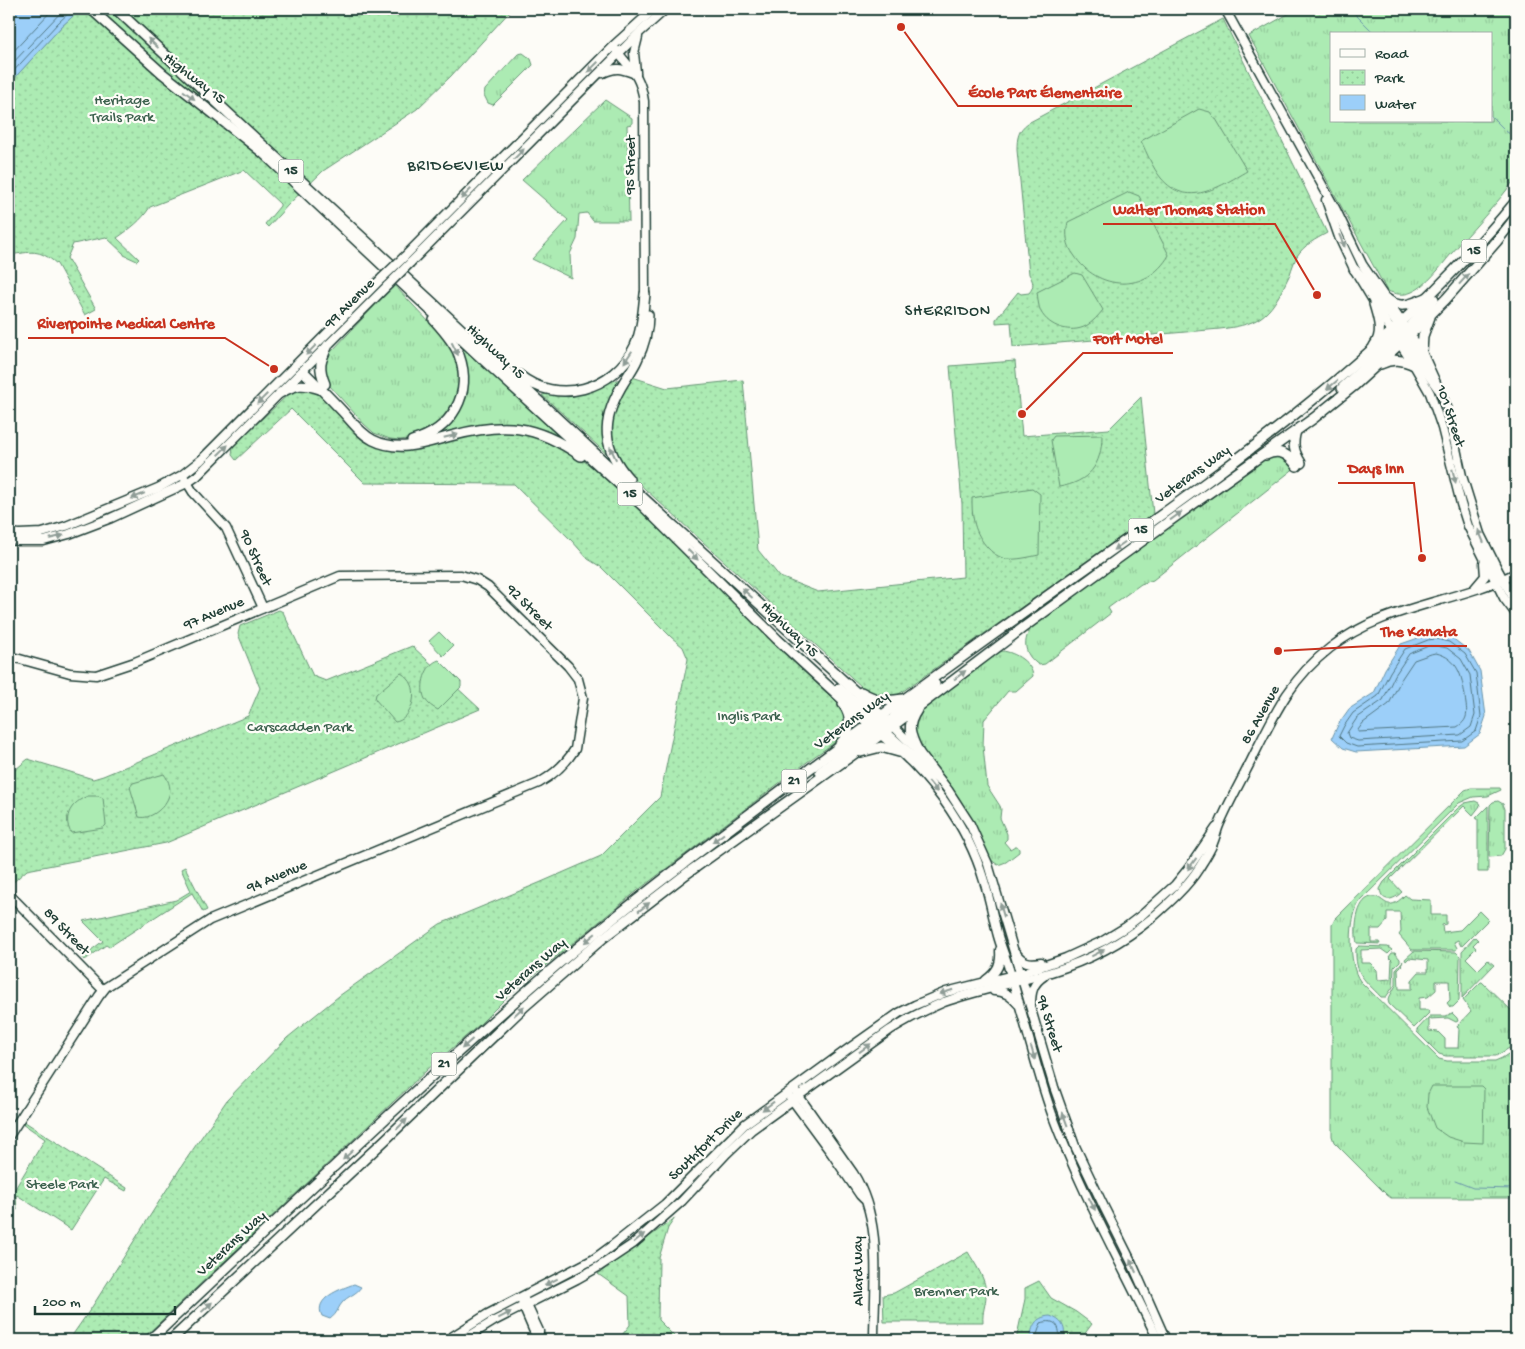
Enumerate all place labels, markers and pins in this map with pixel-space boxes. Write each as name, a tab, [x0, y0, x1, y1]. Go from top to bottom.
callout: École Parc Élementaire	[958, 75, 1132, 106]
callout: Walter Thomas Station	[1103, 193, 1275, 224]
callout: Riverpointe Medical Centre	[28, 307, 225, 338]
callout: Fort Motel	[1083, 322, 1173, 353]
callout: Days Inn	[1338, 452, 1414, 483]
callout: The Kanata	[1371, 615, 1467, 646]

